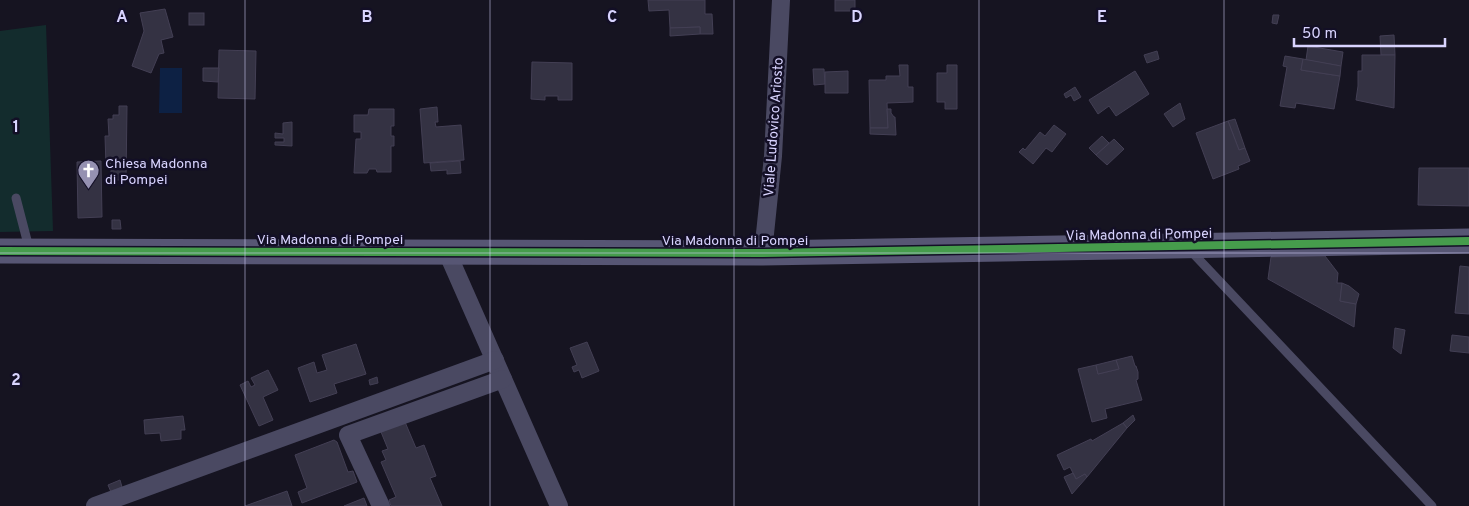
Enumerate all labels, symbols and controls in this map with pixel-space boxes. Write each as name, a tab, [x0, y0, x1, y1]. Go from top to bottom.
text: A	[116, 8, 128, 28]
text: B	[361, 8, 373, 28]
text: C	[607, 8, 617, 28]
text: D	[851, 8, 863, 28]
text: E	[1097, 8, 1107, 28]
scale bar	[1294, 15, 1445, 47]
text: 50 m	[1302, 25, 1337, 44]
street label: Viale Ludovico Ariosto	[761, 57, 788, 197]
text: 1	[13, 118, 19, 138]
place label: Chiesa Madonna di Pompei	[105, 156, 207, 189]
church icon: Chiesa Madonna di Pompei	[77, 159, 101, 190]
street label: Via Madonna di Pompei	[1066, 226, 1212, 245]
street label: Via Madonna di Pompei	[257, 232, 403, 249]
street label: Via Madonna di Pompei	[662, 233, 808, 250]
text: 2	[11, 371, 21, 391]

